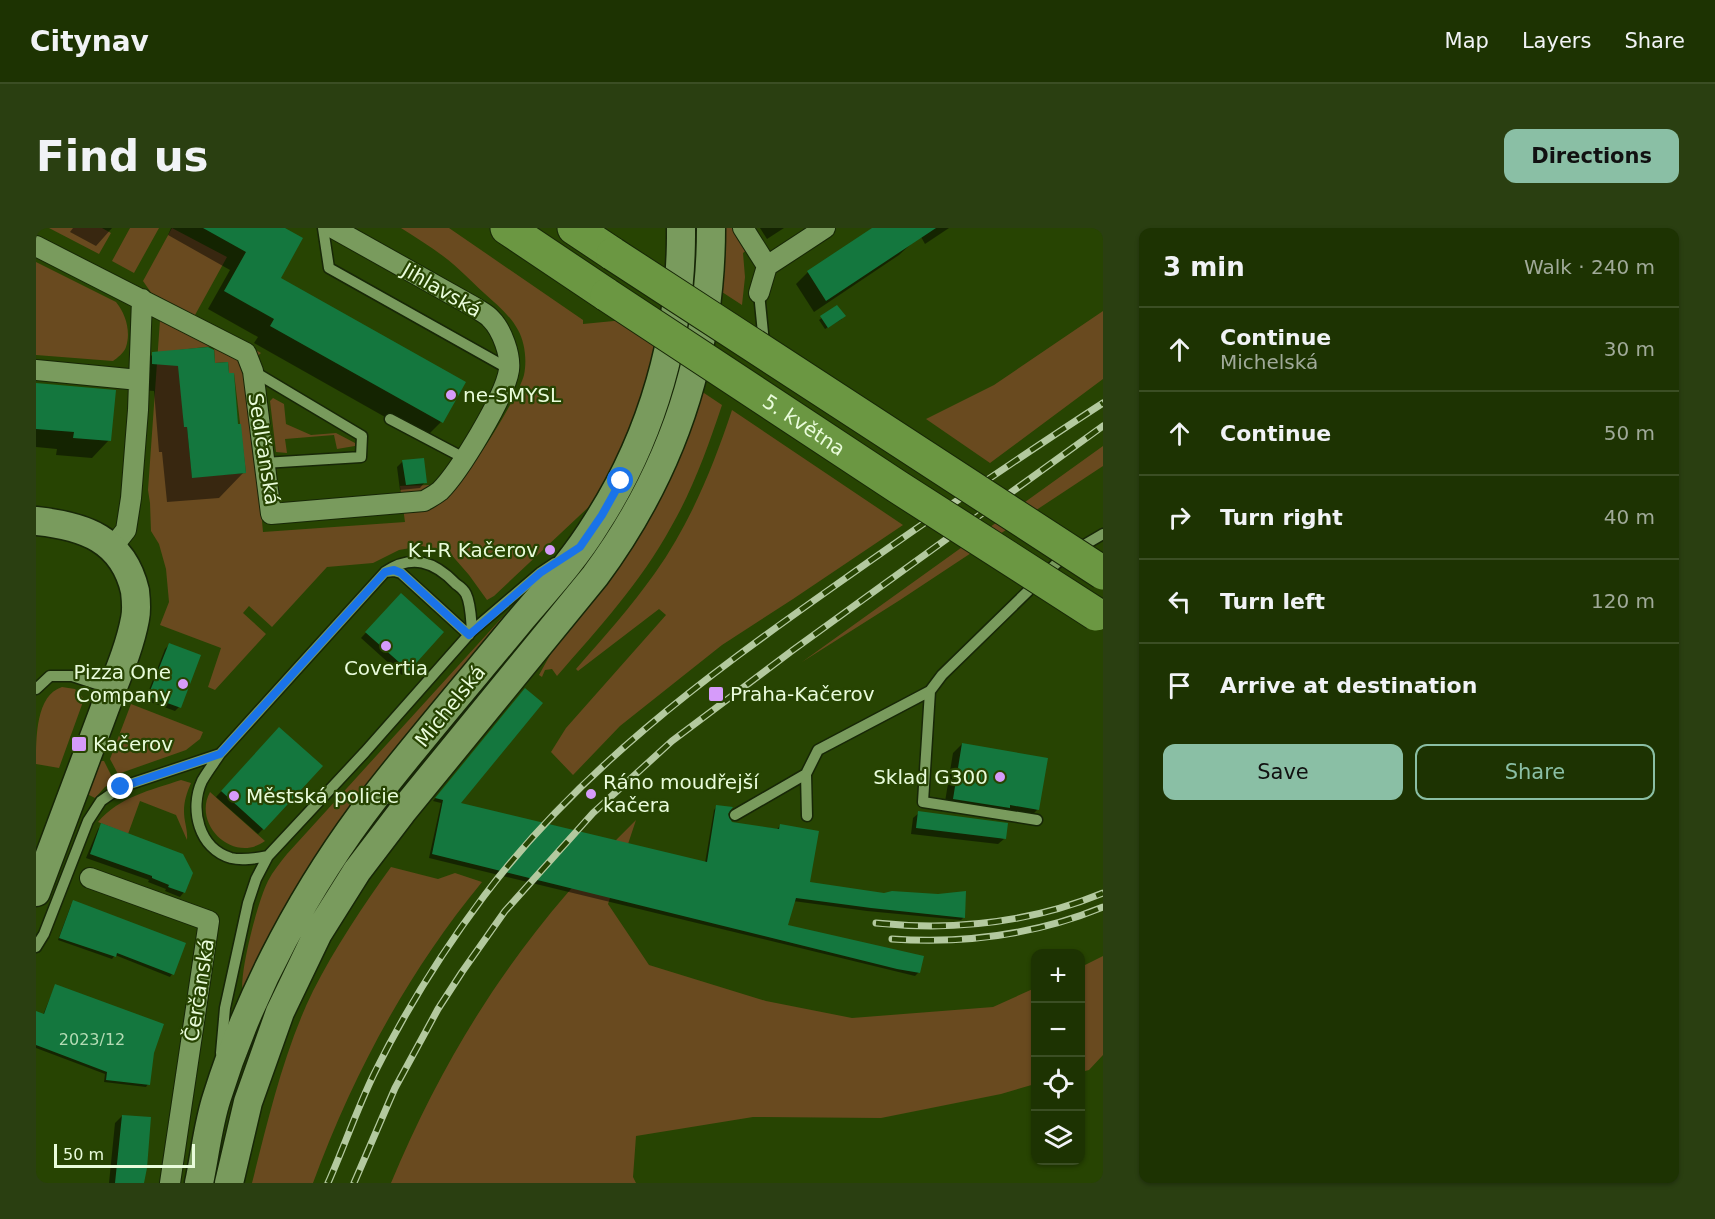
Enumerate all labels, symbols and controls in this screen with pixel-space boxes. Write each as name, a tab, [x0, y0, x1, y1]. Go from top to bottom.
text: Citynav	[30, 25, 149, 58]
text: Map	[1445, 29, 1489, 53]
text: Layers	[1522, 29, 1591, 53]
text: Share	[1624, 29, 1685, 53]
button: Directions	[1504, 129, 1679, 183]
text: Find us	[36, 132, 209, 181]
text: 3 min	[1163, 252, 1245, 282]
text: Walk · 240 m	[1524, 255, 1655, 279]
street label: Jihlavská	[396, 257, 486, 322]
text: Continue	[1220, 325, 1331, 350]
icon: ahead	[1163, 333, 1196, 366]
text: 30 m	[1604, 337, 1655, 361]
text: Michelská	[1220, 350, 1318, 374]
place label: ne-SMYSL	[463, 383, 562, 407]
marker: ne-SMYSL	[444, 388, 458, 402]
street label: 5. května	[758, 389, 850, 461]
street label: Sedlčanská	[243, 391, 285, 507]
icon: ahead	[1163, 417, 1196, 450]
text: Continue	[1220, 421, 1331, 446]
text: 50 m	[1604, 421, 1655, 445]
route start	[607, 467, 633, 493]
icon: right	[1163, 501, 1196, 534]
text: Turn right	[1220, 505, 1343, 530]
text: 40 m	[1604, 505, 1655, 529]
place label: K+R Kačerov	[408, 538, 538, 562]
marker: K+R Kačerov	[543, 543, 557, 557]
icon: left	[1163, 585, 1196, 618]
text: Turn left	[1220, 589, 1325, 614]
text: 120 m	[1591, 589, 1655, 613]
marker: Covertia	[379, 639, 393, 653]
place label: Covertia	[344, 656, 428, 680]
place label: Pizza One Company	[73, 660, 171, 707]
street label: Michelská	[410, 660, 490, 752]
icon: arrive	[1163, 669, 1196, 702]
text: Arrive at destination	[1220, 673, 1477, 698]
marker: Pizza One Company	[176, 677, 190, 691]
place label: Praha-Kačerov	[730, 682, 875, 706]
marker: Praha-Kačerov	[707, 685, 725, 703]
place label: Kačerov	[93, 732, 173, 756]
marker: Kačerov	[70, 735, 88, 753]
button: Save	[1163, 744, 1403, 800]
button: Share	[1415, 744, 1655, 800]
place label: Sklad G300	[873, 765, 988, 789]
place label: Ráno moudřejší kačera	[603, 770, 760, 817]
marker: Sklad G300	[993, 770, 1007, 784]
route end	[107, 773, 133, 799]
place label: Městská policie	[246, 784, 399, 808]
marker: Ráno moudřejší kačera	[584, 787, 598, 801]
marker: Městská policie	[227, 789, 241, 803]
street label: Čerčanská	[179, 937, 219, 1043]
map controls	[1031, 949, 1085, 1165]
button: +	[1031, 949, 1085, 1003]
button: −	[1031, 1003, 1085, 1057]
house number: 2023/12	[59, 1030, 125, 1049]
button: locate	[1031, 1057, 1085, 1111]
button: layers	[1031, 1111, 1085, 1165]
scale bar	[54, 1141, 195, 1168]
text: 50 m	[63, 1145, 104, 1164]

